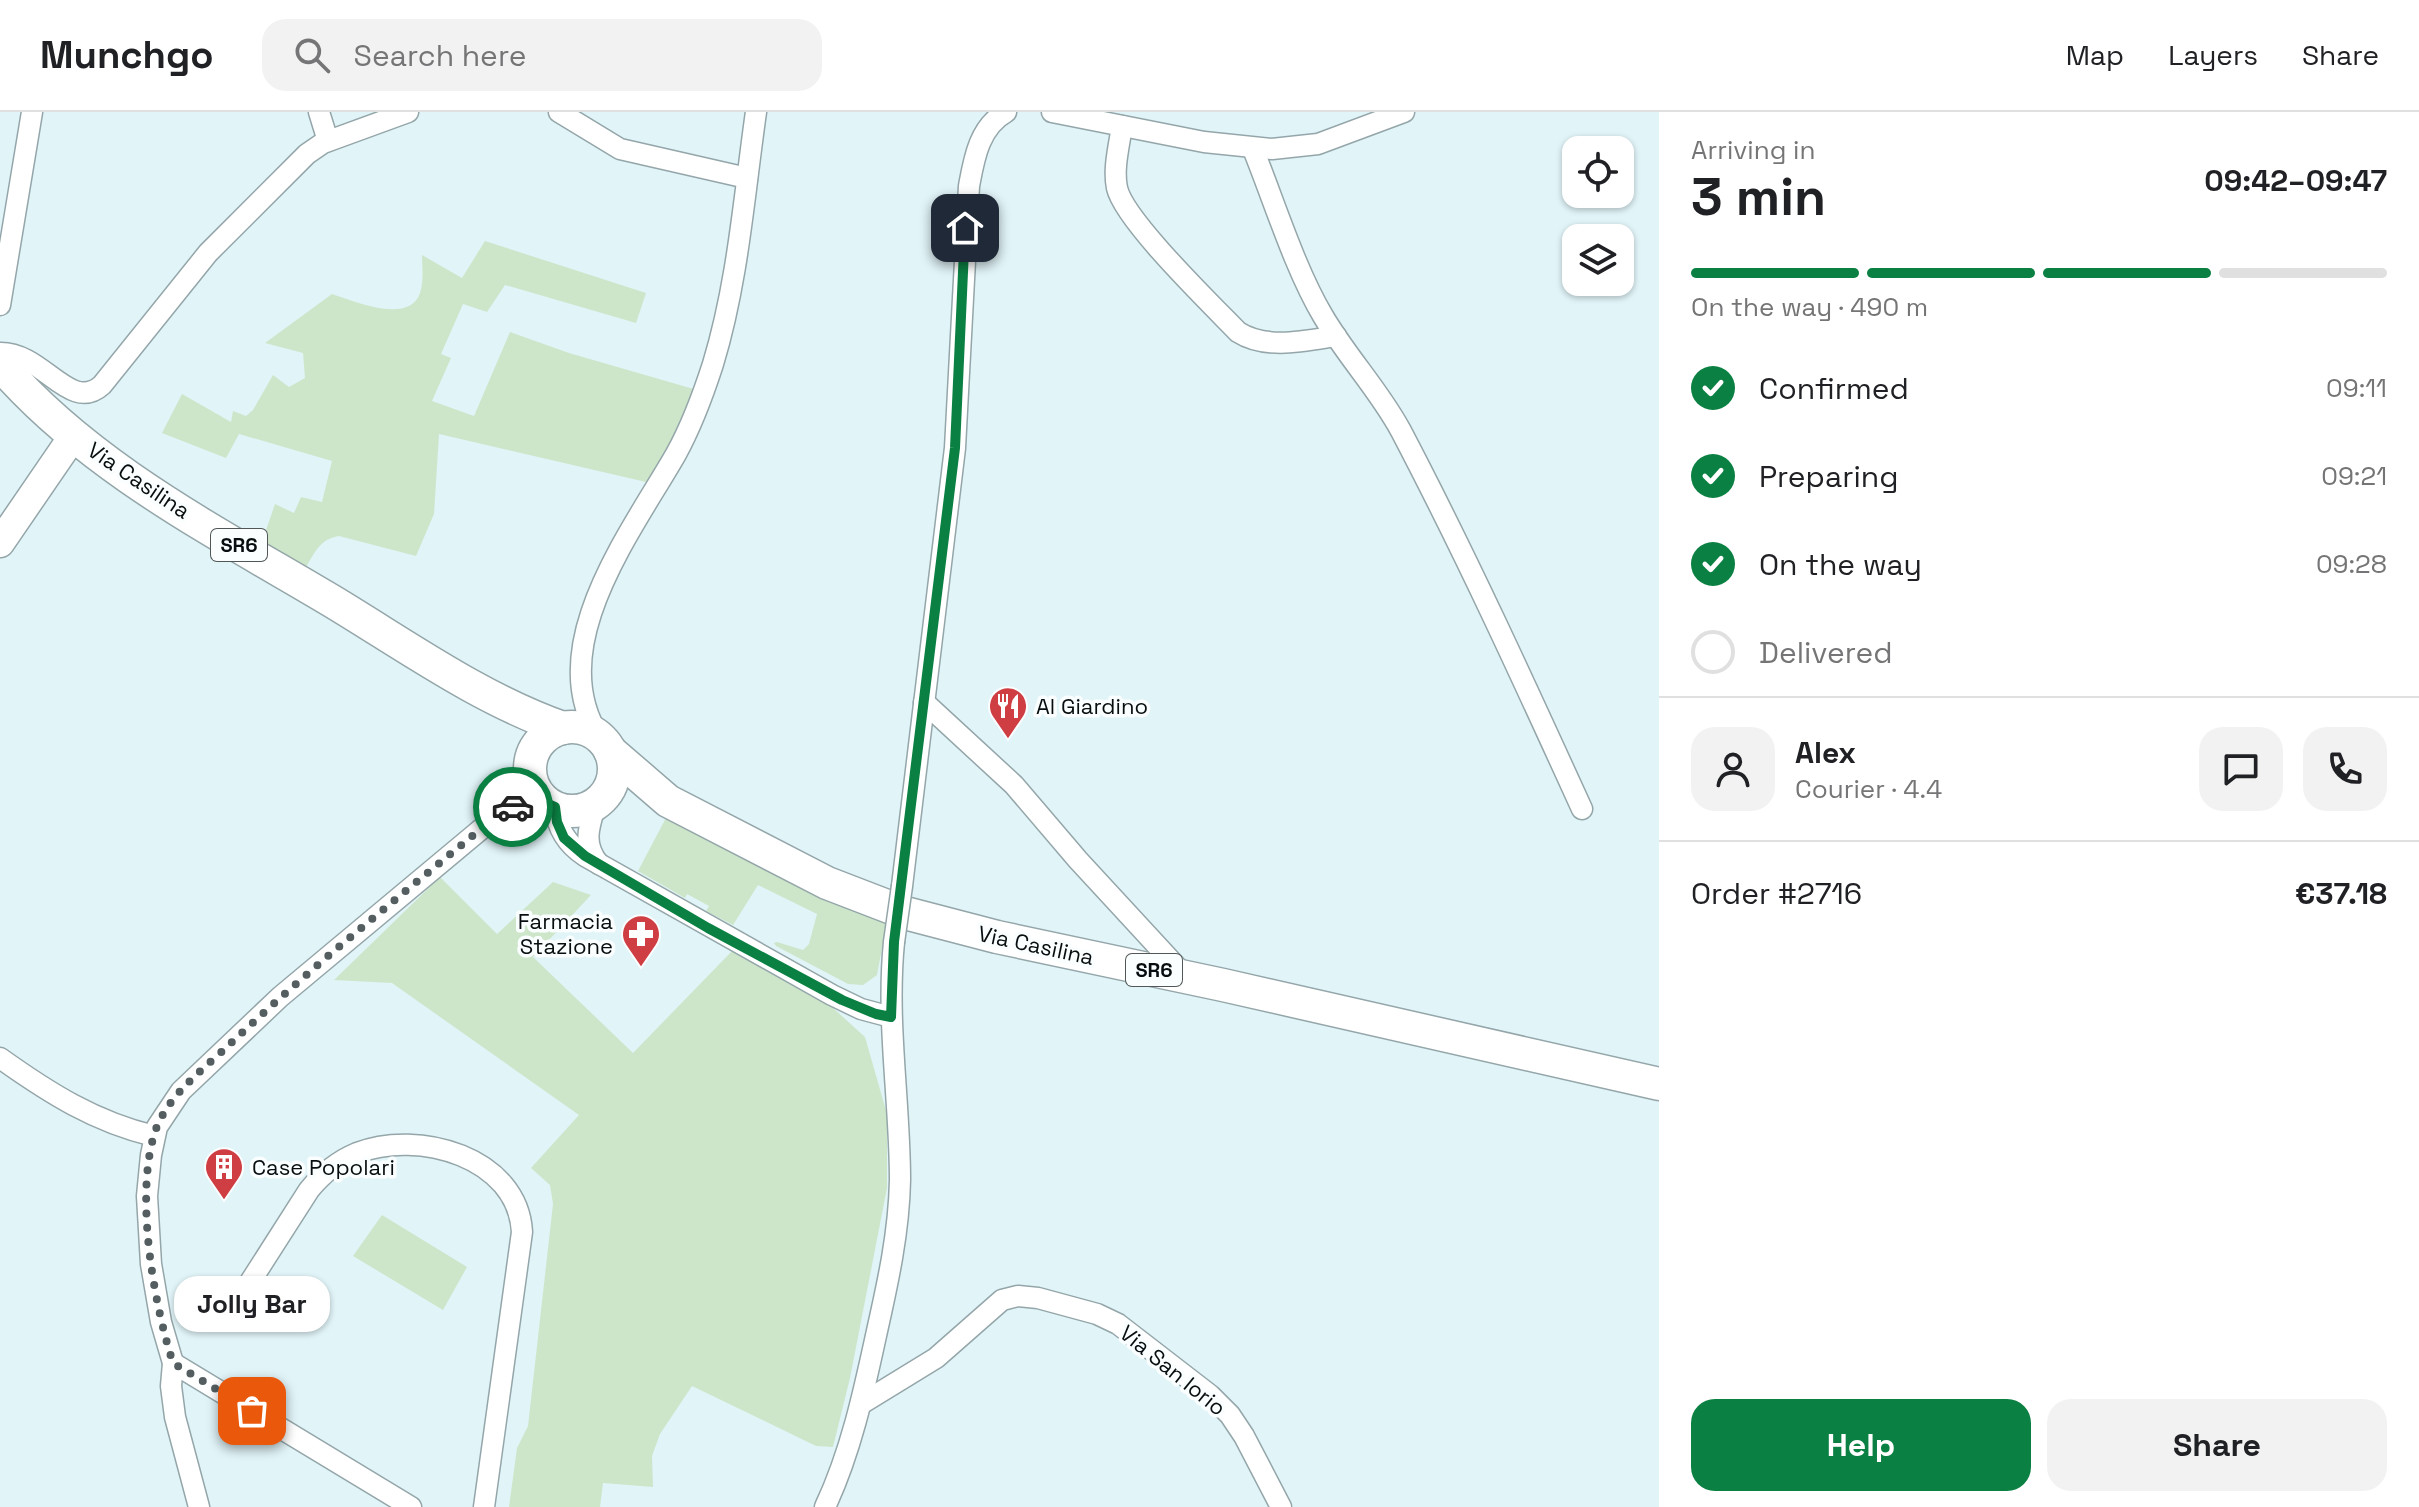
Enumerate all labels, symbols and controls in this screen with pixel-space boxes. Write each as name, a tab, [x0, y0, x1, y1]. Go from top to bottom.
search box	[262, 19, 822, 91]
text: Munchgo	[40, 31, 214, 79]
icon: search	[290, 33, 334, 77]
text: Search here	[354, 36, 526, 75]
text: Map	[2066, 37, 2124, 73]
text: Layers	[2168, 37, 2258, 73]
text: Share	[2302, 37, 2379, 73]
text: Arriving in	[1691, 133, 1815, 167]
map controls	[1562, 136, 1634, 296]
button: locate	[1562, 136, 1634, 208]
text: 09:42–09:47	[2204, 161, 2387, 200]
text: 3 min	[1691, 164, 1826, 230]
pin	[931, 194, 999, 262]
icon: home	[943, 206, 987, 250]
button: layers	[1562, 224, 1634, 296]
text: On the way · 490 m	[1691, 290, 1928, 324]
icon: check	[1691, 366, 1735, 410]
text: Confirmed	[1759, 369, 1909, 408]
text: 09:11	[2326, 371, 2387, 405]
street label: Via Casilina	[82, 435, 196, 525]
icon: check	[1691, 454, 1735, 498]
text: Preparing	[1759, 457, 1898, 496]
text: 09:21	[2321, 459, 2387, 493]
road number: SR6	[211, 529, 267, 561]
icon: check	[1691, 542, 1735, 586]
text: On the way	[1759, 545, 1922, 584]
text: 09:28	[2316, 547, 2387, 581]
text: Delivered	[1759, 633, 1893, 672]
restaurant icon: Al Giardino	[987, 685, 1029, 740]
place label: Al Giardino	[1036, 692, 1148, 720]
button: person	[1691, 727, 1775, 811]
button: chat	[2199, 727, 2283, 811]
button: phone	[2303, 727, 2387, 811]
text: Alex	[1795, 733, 1856, 772]
courier	[473, 767, 553, 847]
text: Courier · 4.4	[1795, 772, 1942, 806]
icon: car	[491, 785, 535, 829]
text: Order #2716	[1691, 874, 1862, 913]
text: €37.18	[2295, 874, 2387, 913]
place label: Farmacia Stazione	[518, 907, 613, 960]
pharmacy icon: Farmacia Stazione	[620, 913, 662, 968]
street label: Via Casilina	[975, 919, 1097, 971]
road number: SR6	[1126, 954, 1182, 986]
building icon: Case Popolari	[203, 1146, 245, 1201]
place label: Case Popolari	[252, 1153, 395, 1181]
callout: Jolly Bar	[174, 1275, 330, 1331]
text: Jolly Bar	[197, 1287, 307, 1321]
street label: Via San Iorio	[1114, 1319, 1232, 1421]
pin	[218, 1377, 286, 1445]
icon: bag	[230, 1389, 274, 1433]
button: Help	[1691, 1399, 2031, 1491]
button: Share	[2047, 1399, 2387, 1491]

